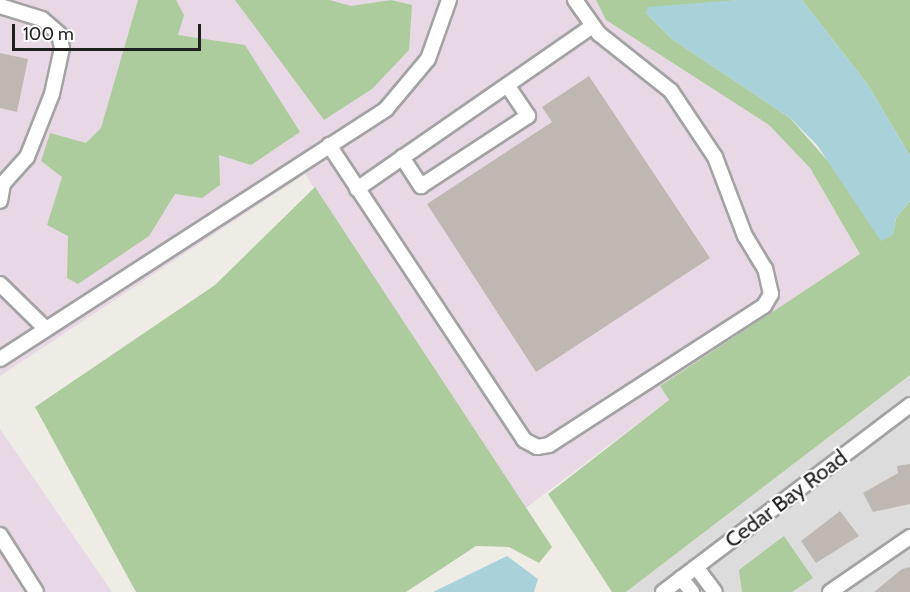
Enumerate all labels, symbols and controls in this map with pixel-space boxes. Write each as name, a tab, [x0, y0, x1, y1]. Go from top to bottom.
scale bar	[15, 12, 204, 50]
text: 100 m	[23, 23, 74, 45]
street label: Cedar Bay Road	[720, 444, 852, 554]

